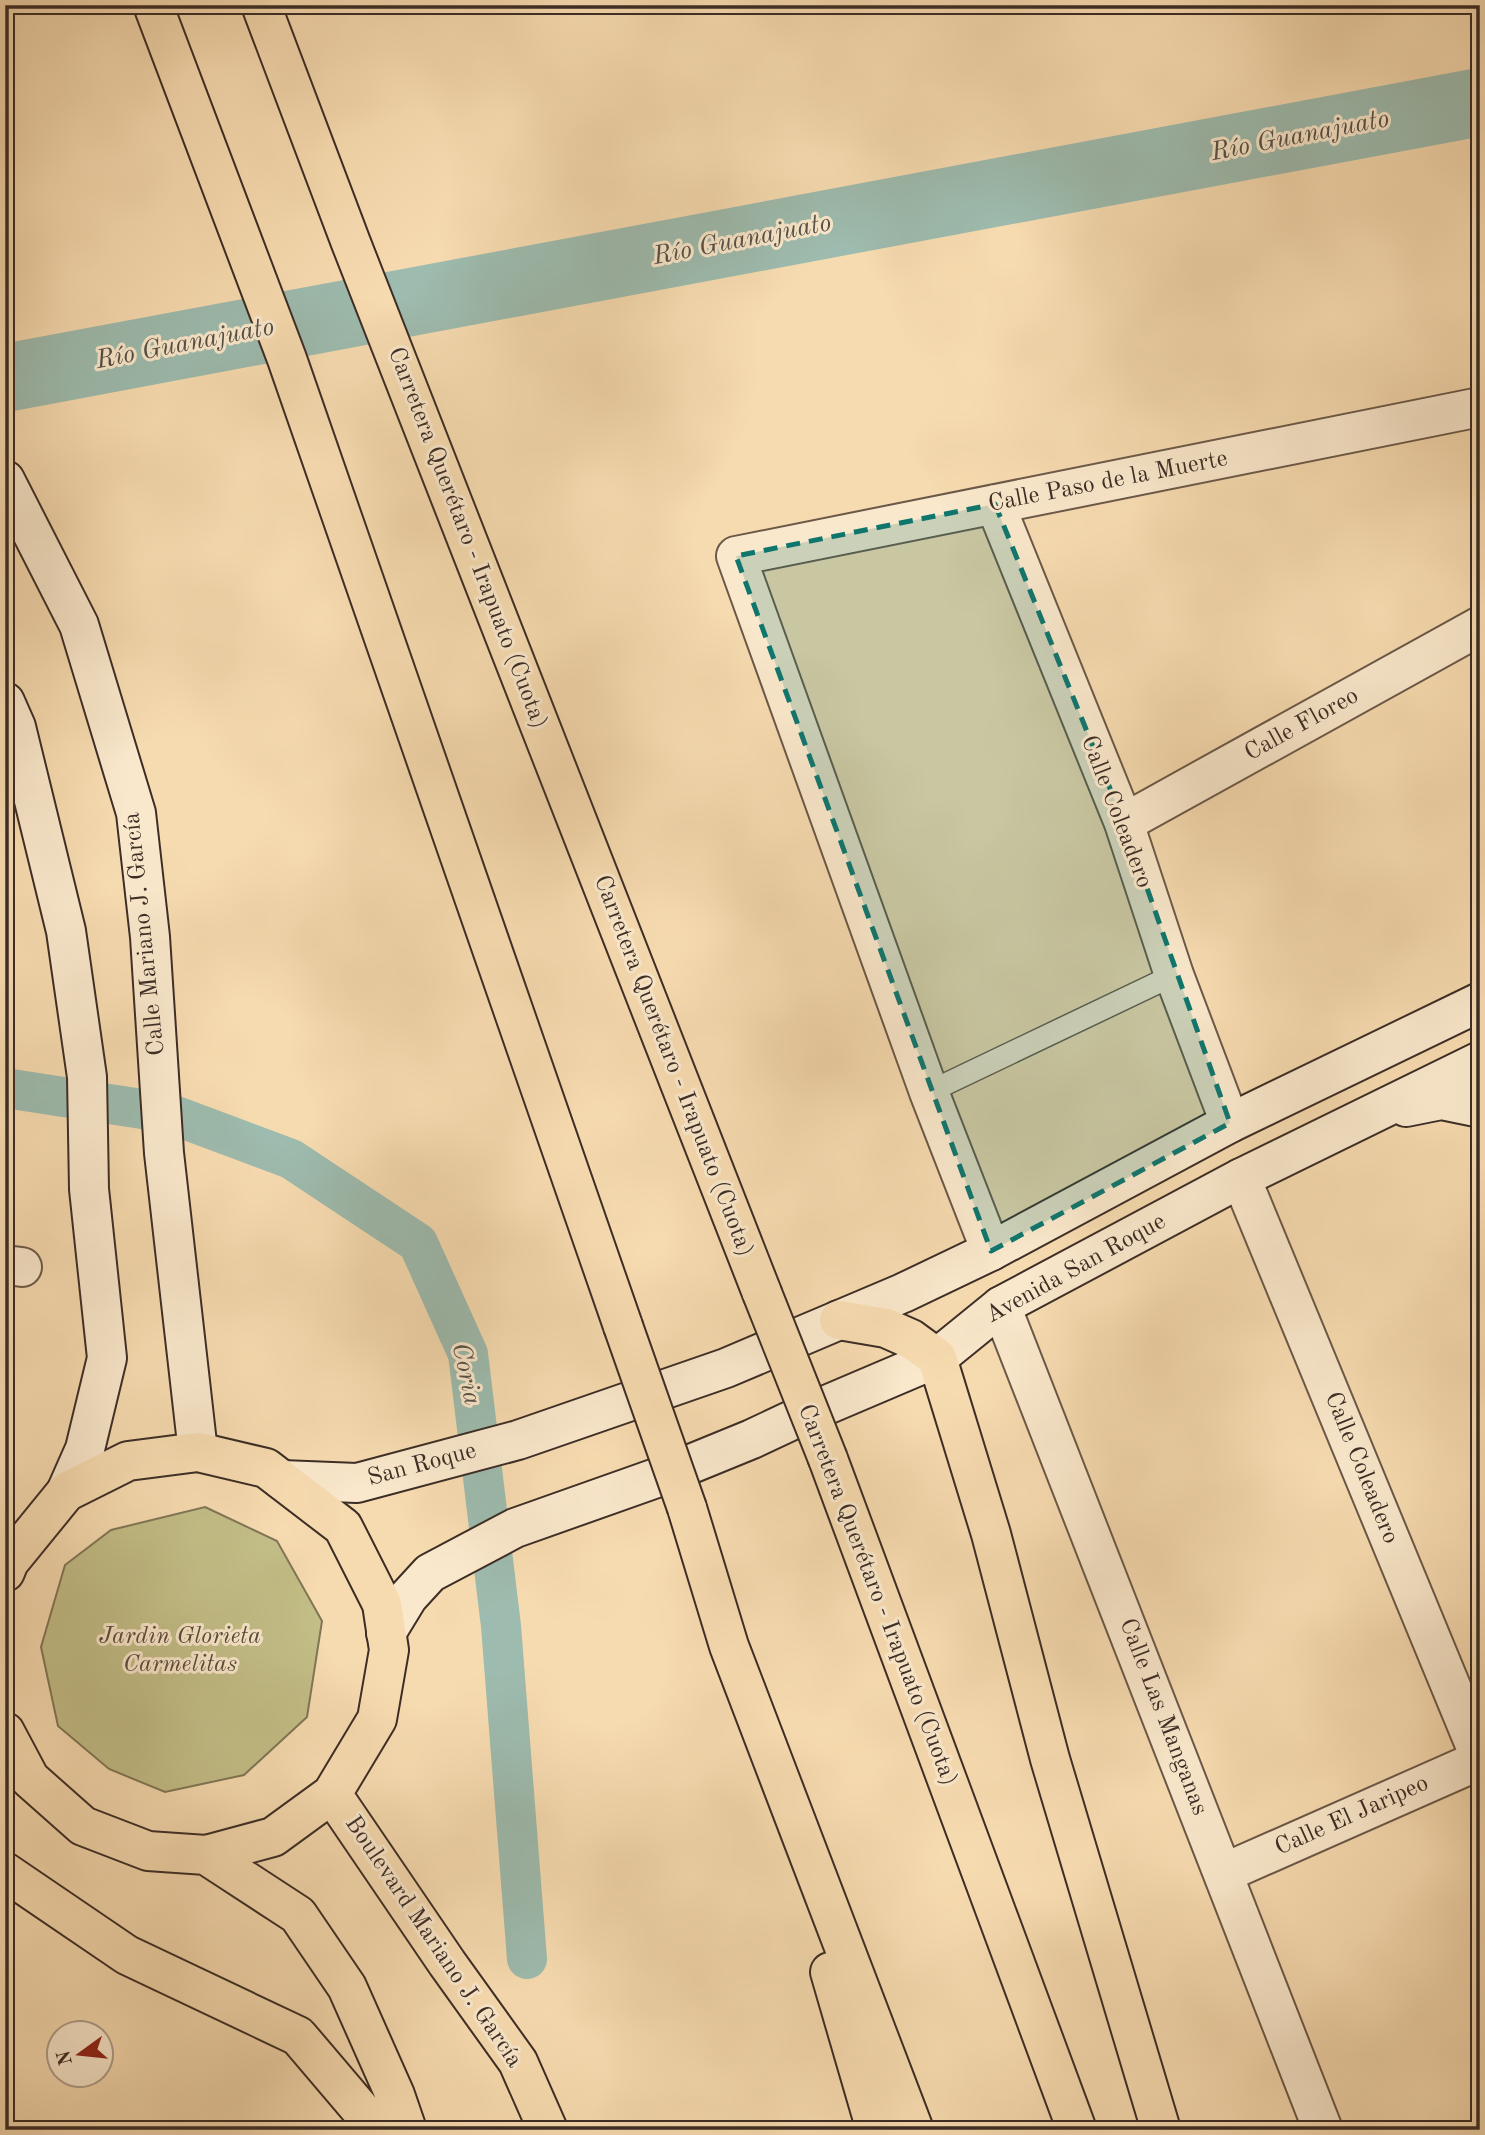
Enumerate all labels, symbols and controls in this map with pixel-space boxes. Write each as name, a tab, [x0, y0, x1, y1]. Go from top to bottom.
water label: Río Guanajuato	[1208, 106, 1391, 166]
water label: Río Guanajuato	[650, 210, 833, 270]
water label: Río Guanajuato	[93, 314, 276, 374]
street label: Carretera Querétaro - Irapuato (Cuota)	[383, 344, 551, 732]
street label: Calle Paso de la Muerte	[986, 447, 1230, 517]
street label: Calle Floreo	[1241, 684, 1363, 766]
street label: Calle Coleadero	[1076, 732, 1156, 892]
street label: Calle Mariano J. García	[120, 811, 170, 1057]
street label: Carretera Querétaro - Irapuato (Cuota)	[589, 872, 757, 1260]
street label: Avenida San Roque	[982, 1210, 1170, 1328]
water label: Coria	[447, 1340, 485, 1408]
street label: Calle Coleadero	[1320, 1389, 1402, 1547]
street label: Carretera Querétaro - Irapuato (Cuota)	[793, 1401, 961, 1789]
street label: San Roque	[365, 1439, 479, 1491]
street label: Calle Las Manganas	[1114, 1615, 1212, 1819]
park label: Jardin Glorieta Carmelitas	[99, 1625, 261, 1677]
street label: Calle El Jaripeo	[1272, 1771, 1432, 1861]
street label: Boulevard Mariano J. García	[340, 1812, 526, 2072]
north arrow	[46, 2020, 116, 2090]
text: N	[55, 2048, 77, 2067]

